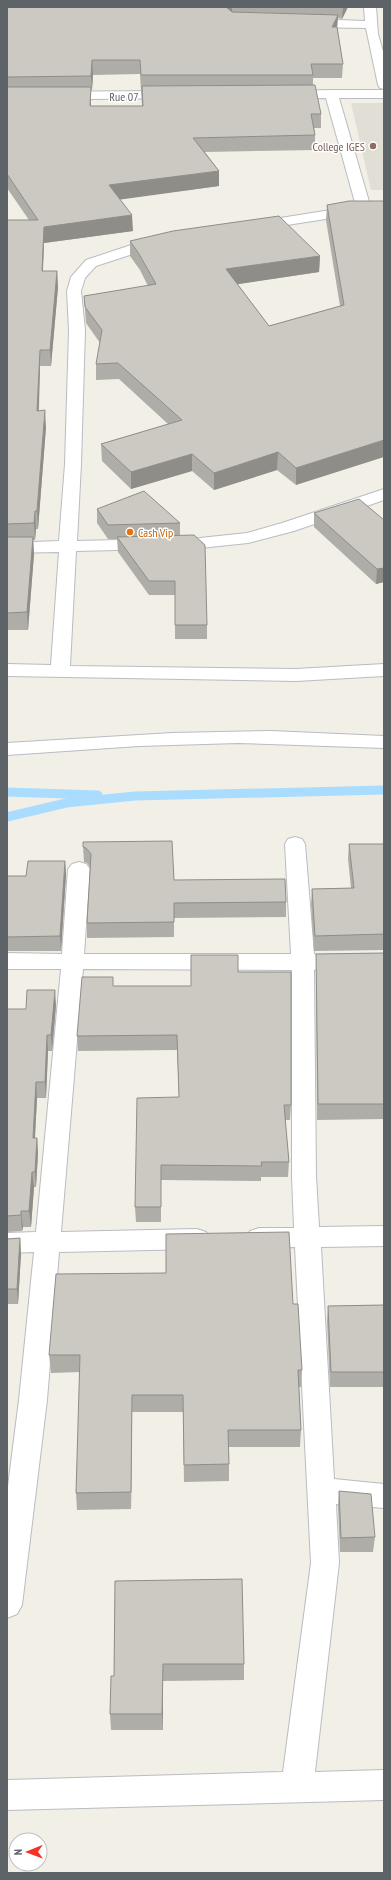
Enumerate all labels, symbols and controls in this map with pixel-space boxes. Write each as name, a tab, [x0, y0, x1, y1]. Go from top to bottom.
street label: Rue 07	[109, 89, 139, 104]
place label: College IGES	[313, 139, 365, 154]
marker: College IGES	[368, 141, 378, 151]
place label: Cash Vip	[138, 525, 173, 540]
marker: Cash Vip	[125, 527, 135, 537]
north arrow	[8, 1832, 48, 1872]
text: N	[11, 1849, 25, 1855]

